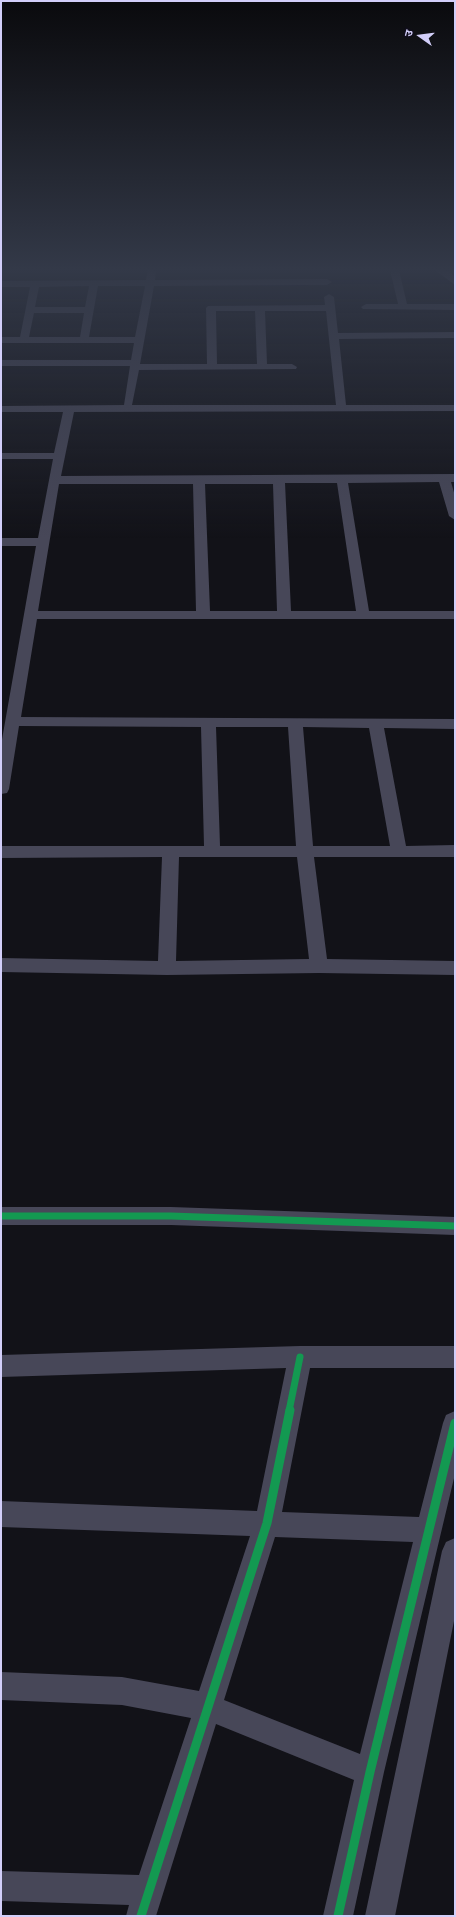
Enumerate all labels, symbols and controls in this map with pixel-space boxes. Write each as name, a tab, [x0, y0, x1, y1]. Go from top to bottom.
north arrow	[400, 16, 440, 56]
text: उ	[402, 29, 415, 38]

